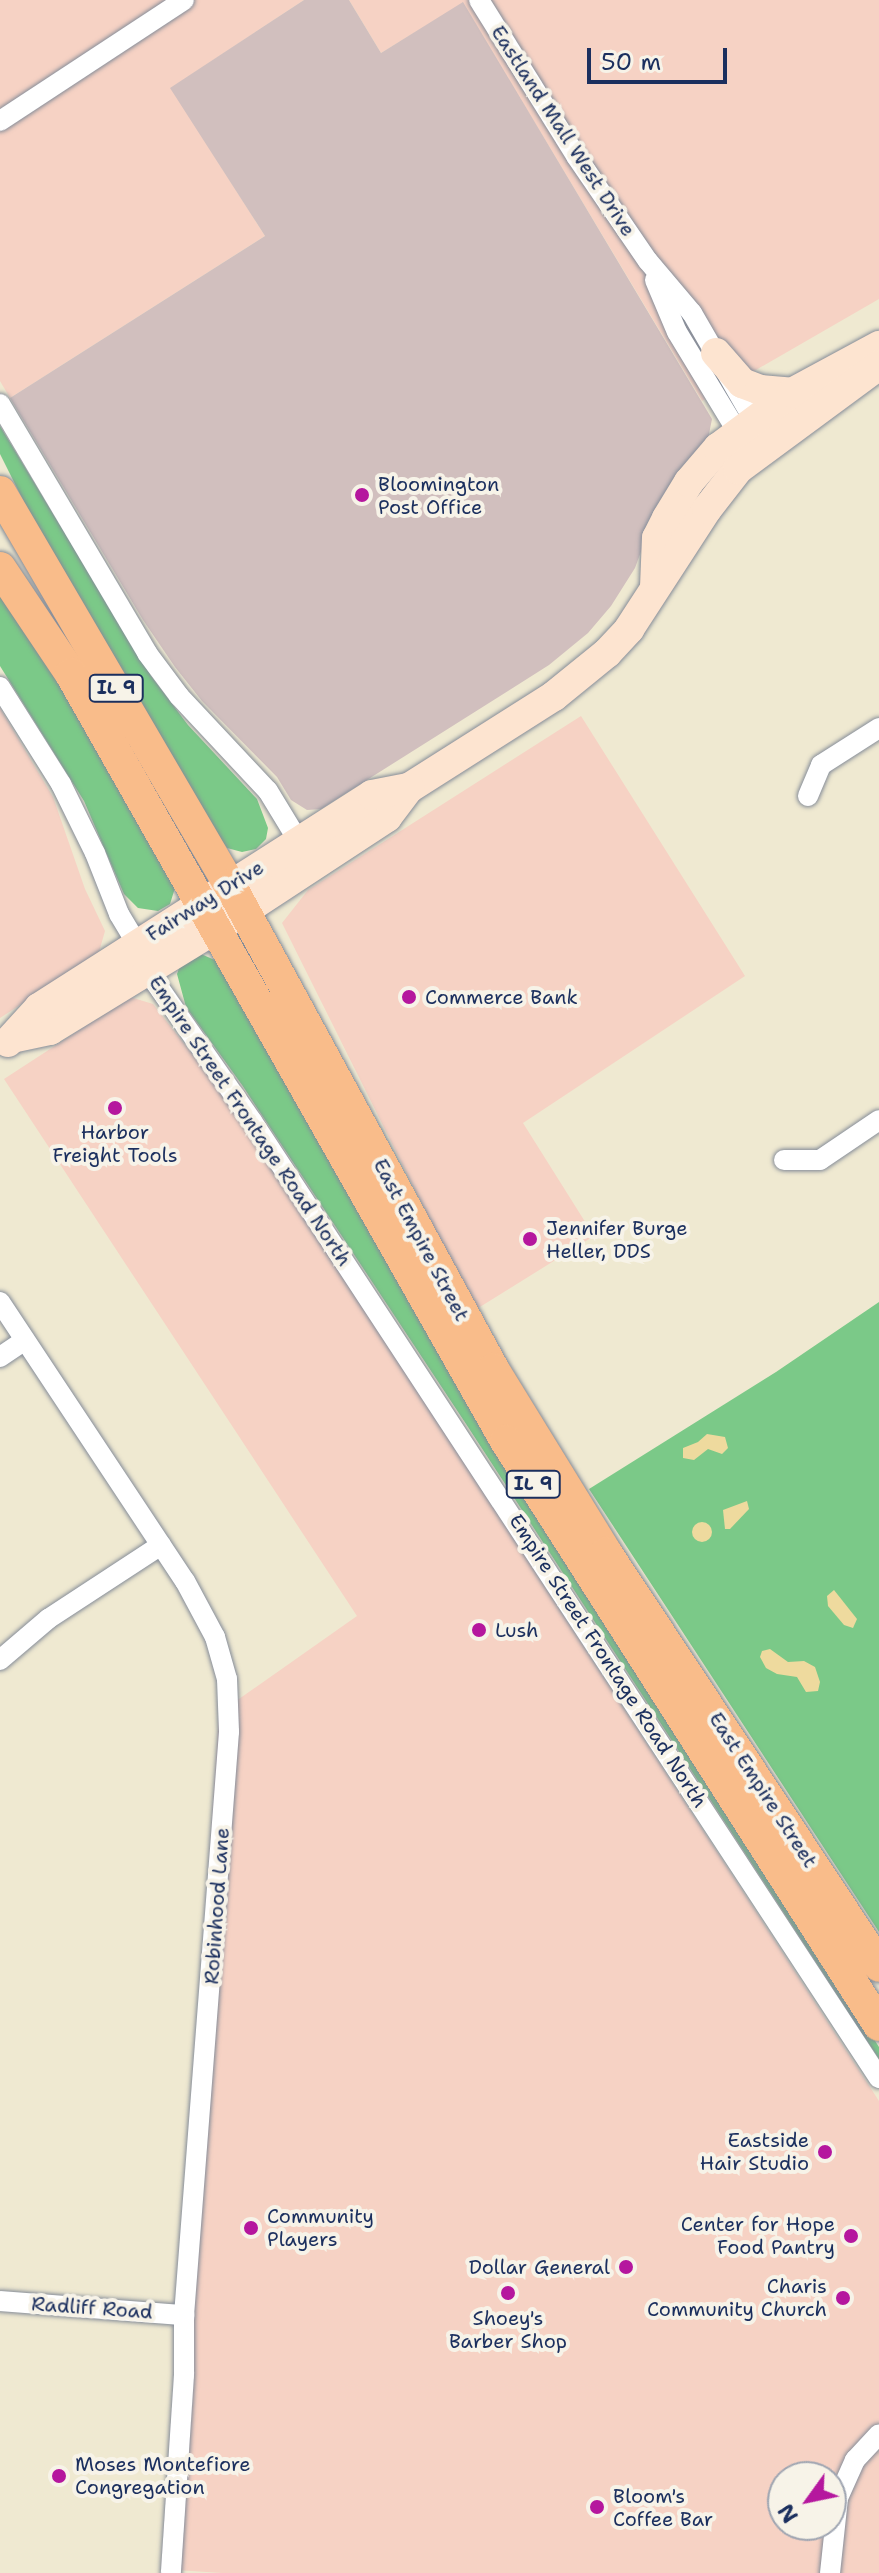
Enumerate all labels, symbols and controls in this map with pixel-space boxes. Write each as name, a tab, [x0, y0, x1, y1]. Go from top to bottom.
street label: Eastland Mall West Drive	[486, 21, 640, 241]
scale bar	[591, 32, 731, 82]
text: 50 m	[601, 46, 661, 78]
place label: Bloomington Post Office	[378, 472, 499, 519]
marker: Bloomington Post Office	[353, 486, 371, 504]
road number: IL 9	[88, 674, 144, 702]
street label: Fairway Drive	[142, 855, 268, 947]
street label: Empire Street Frontage Road North	[144, 971, 356, 1271]
place label: Commerce Bank	[425, 985, 578, 1009]
marker: Commerce Bank	[400, 988, 418, 1006]
marker: Harbor Freight Tools	[106, 1099, 124, 1117]
place label: Harbor Freight Tools	[52, 1120, 178, 1167]
street label: East Empire Street	[368, 1155, 474, 1325]
place label: Jennifer Burge Heller, DDS	[546, 1216, 687, 1263]
marker: Jennifer Burge Heller, DDS	[521, 1230, 539, 1248]
road number: IL 9	[505, 1470, 561, 1498]
street label: Empire Street Frontage Road North	[504, 1510, 712, 1812]
place label: Lush	[495, 1618, 539, 1642]
marker: Lush	[470, 1621, 488, 1639]
street label: East Empire Street	[704, 1708, 822, 1872]
street label: Robinhood Lane	[200, 1827, 234, 1985]
place label: Eastside Hair Studio	[700, 2128, 809, 2175]
marker: Eastside Hair Studio	[816, 2143, 834, 2161]
place label: Community Players	[267, 2204, 374, 2251]
place label: Center for Hope Food Pantry	[681, 2212, 835, 2259]
marker: Community Players	[242, 2219, 260, 2237]
marker: Center for Hope Food Pantry	[842, 2227, 860, 2245]
place label: Dollar General	[469, 2255, 610, 2279]
marker: Dollar General	[617, 2258, 635, 2276]
place label: Charis Community Church	[647, 2274, 827, 2321]
marker: Shoey's Barber Shop	[499, 2284, 517, 2302]
marker: Charis Community Church	[834, 2289, 852, 2307]
street label: Radliff Road	[31, 2292, 153, 2324]
place label: Shoey's Barber Shop	[449, 2306, 567, 2353]
place label: Moses Montefiore Congregation	[75, 2452, 250, 2499]
north arrow	[767, 2461, 847, 2541]
marker: Moses Montefiore Congregation	[50, 2467, 68, 2485]
place label: Bloom's Coffee Bar	[613, 2484, 713, 2531]
marker: Bloom's Coffee Bar	[588, 2498, 606, 2516]
text: N	[771, 2498, 805, 2528]

